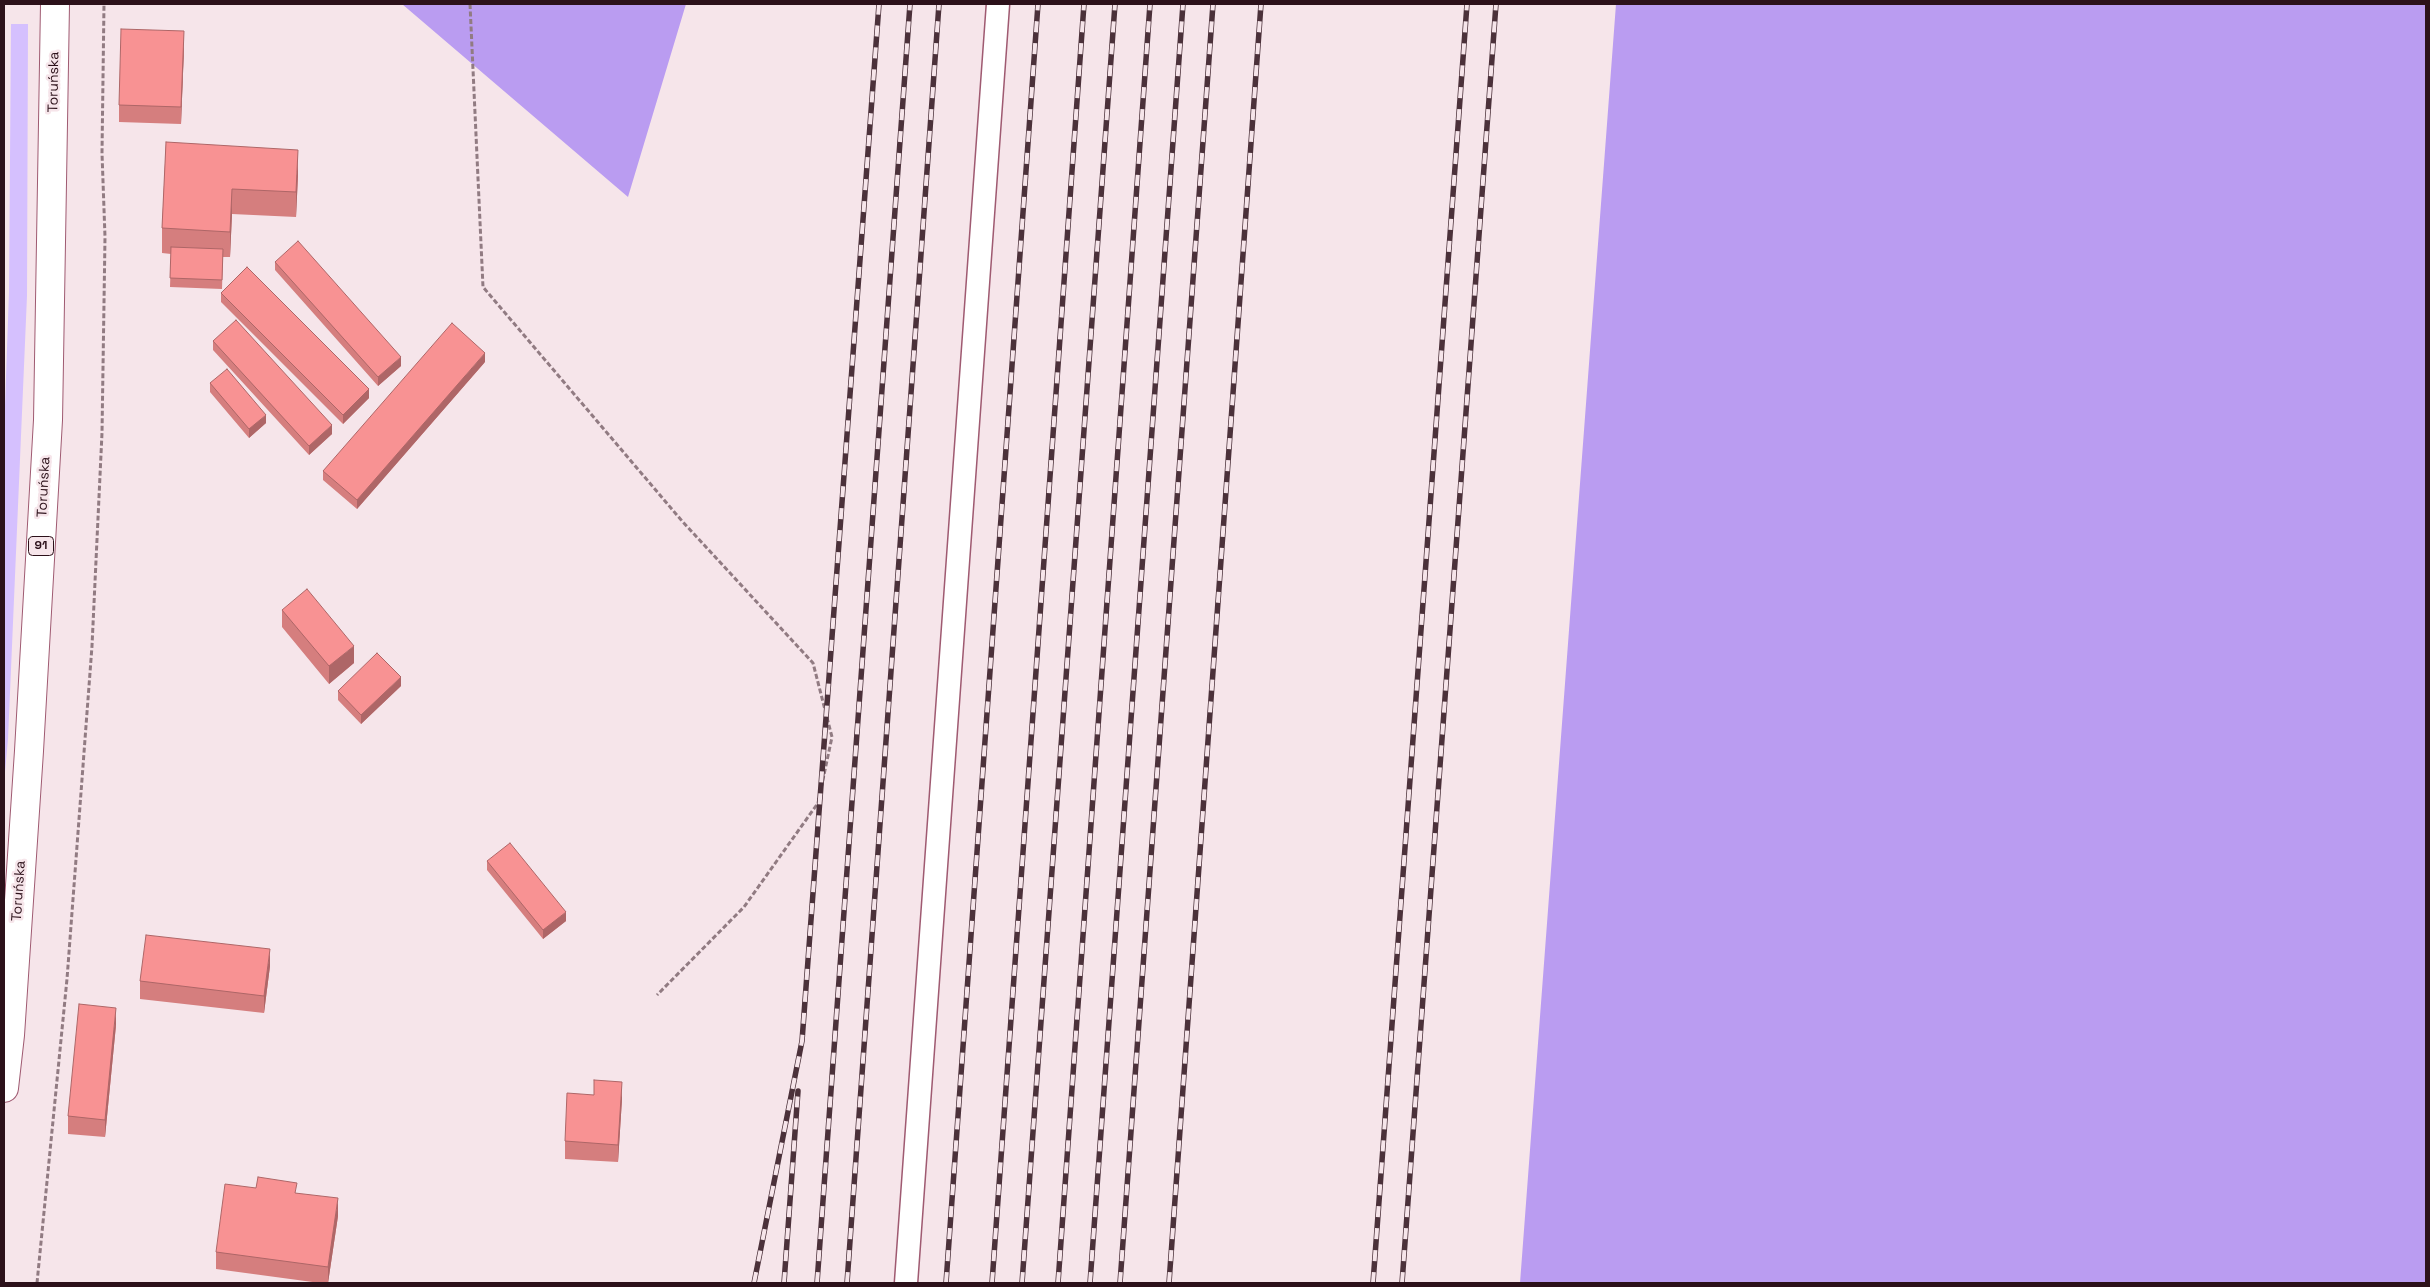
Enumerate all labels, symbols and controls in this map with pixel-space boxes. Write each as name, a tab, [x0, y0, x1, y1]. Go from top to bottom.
street label: Toruńska	[45, 52, 63, 112]
street label: Toruńska	[34, 456, 54, 518]
road number: 91	[28, 536, 54, 556]
street label: Toruńska	[9, 860, 29, 922]

